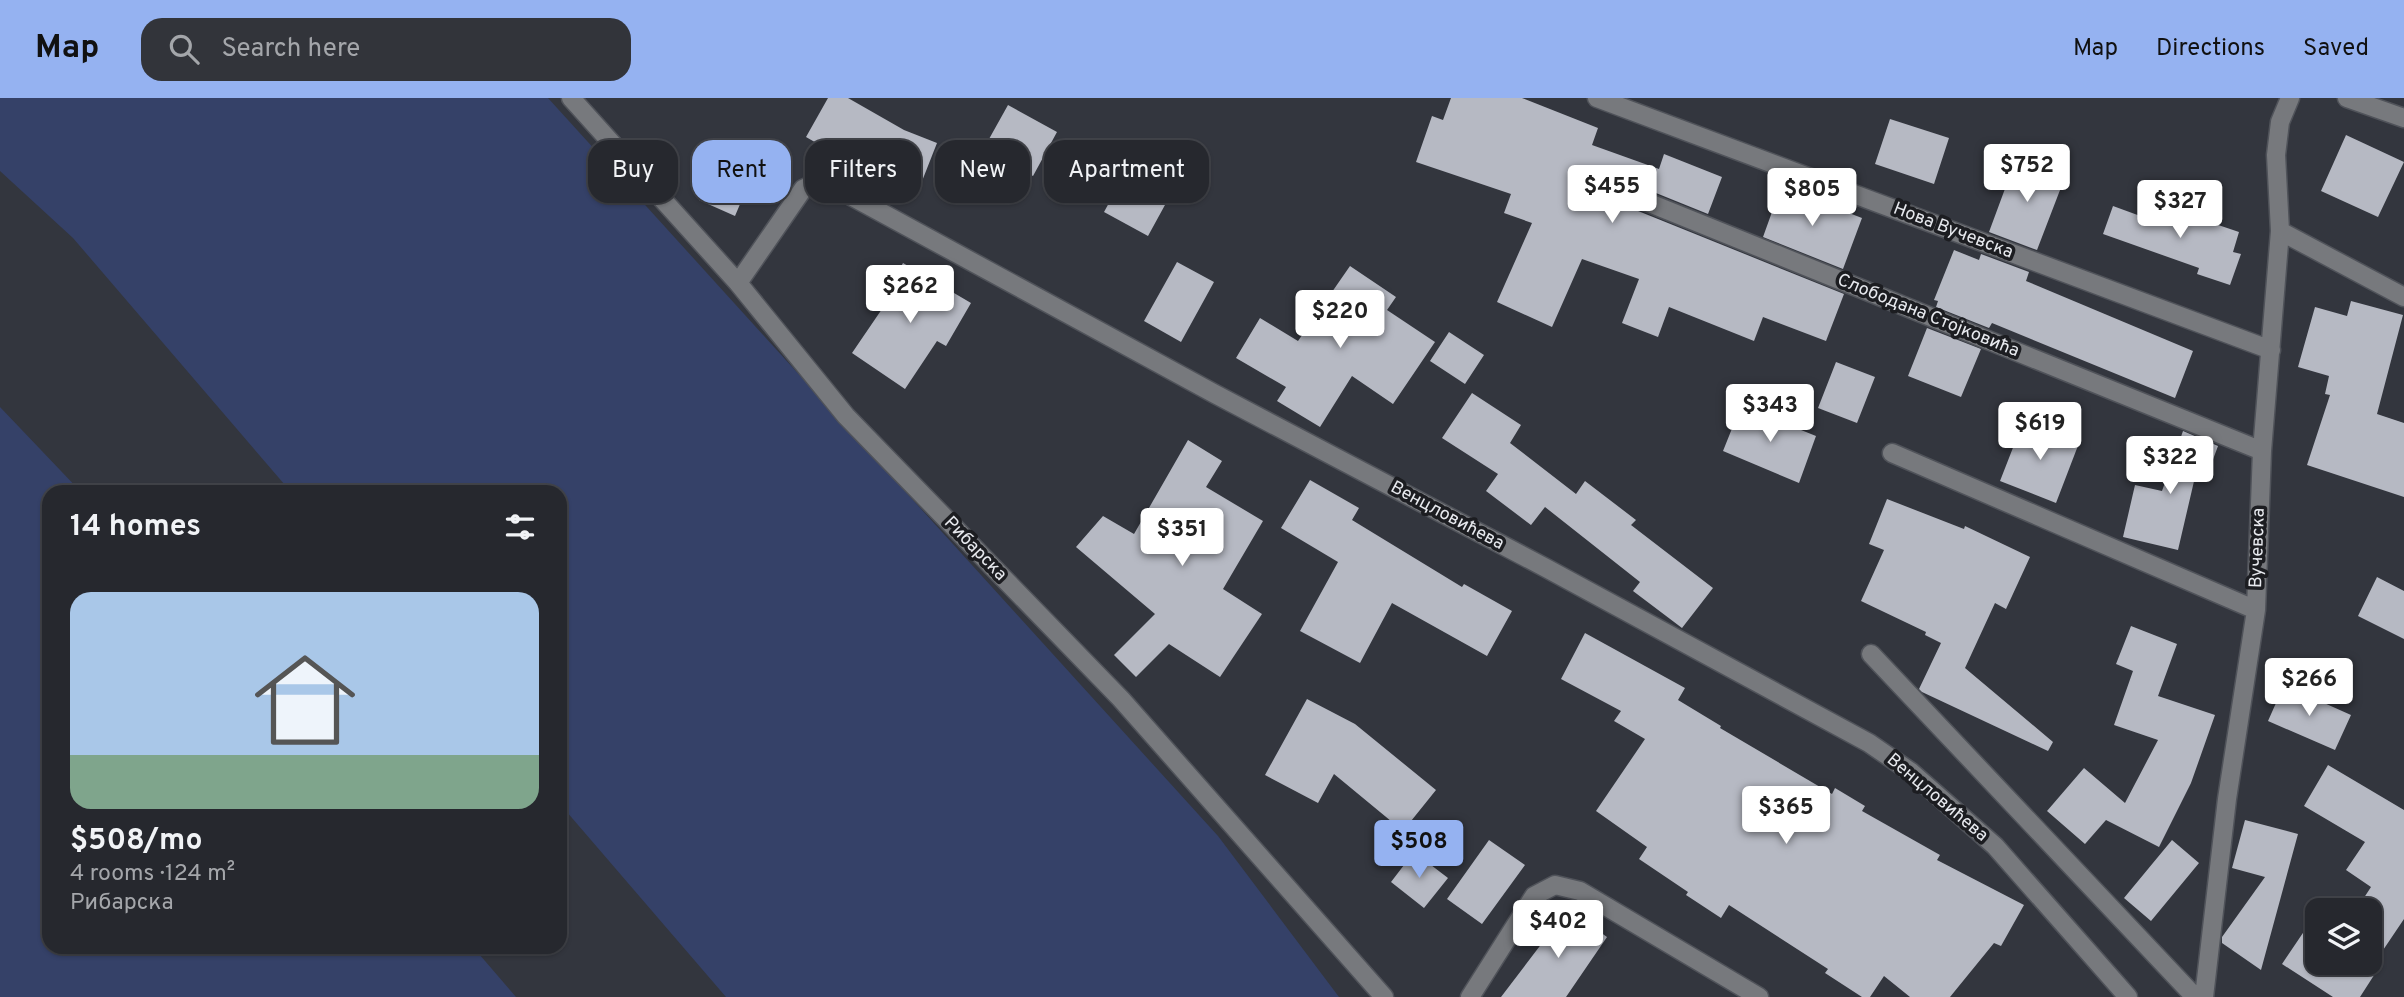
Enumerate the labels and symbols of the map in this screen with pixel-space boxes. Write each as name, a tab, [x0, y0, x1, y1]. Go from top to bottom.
pin: $752	[1986, 144, 2068, 204]
pin: $455	[1571, 166, 1653, 225]
pin: $805	[1771, 169, 1853, 228]
pin: $327	[2139, 180, 2221, 240]
street label: Нова Вучевска	[1890, 198, 2016, 264]
pin: $262	[869, 266, 951, 325]
street label: Слободана Стојковића	[1834, 269, 2022, 363]
pin: $220	[1299, 290, 1381, 350]
pin: $343	[1729, 384, 1811, 444]
pin: $619	[1999, 402, 2081, 462]
pin: $322	[2129, 436, 2211, 496]
street label: Венцловићева	[1386, 476, 1508, 556]
pin: $351	[1141, 508, 1223, 568]
street label: Вучевска	[2245, 508, 2271, 588]
street label: Рибарска	[939, 512, 1011, 586]
pin: $266	[2268, 658, 2350, 718]
street label: Венцловићева	[1881, 749, 1993, 847]
pin: $365	[1745, 786, 1827, 846]
pin: $508	[1378, 820, 1460, 880]
pin: $402	[1517, 900, 1599, 960]

